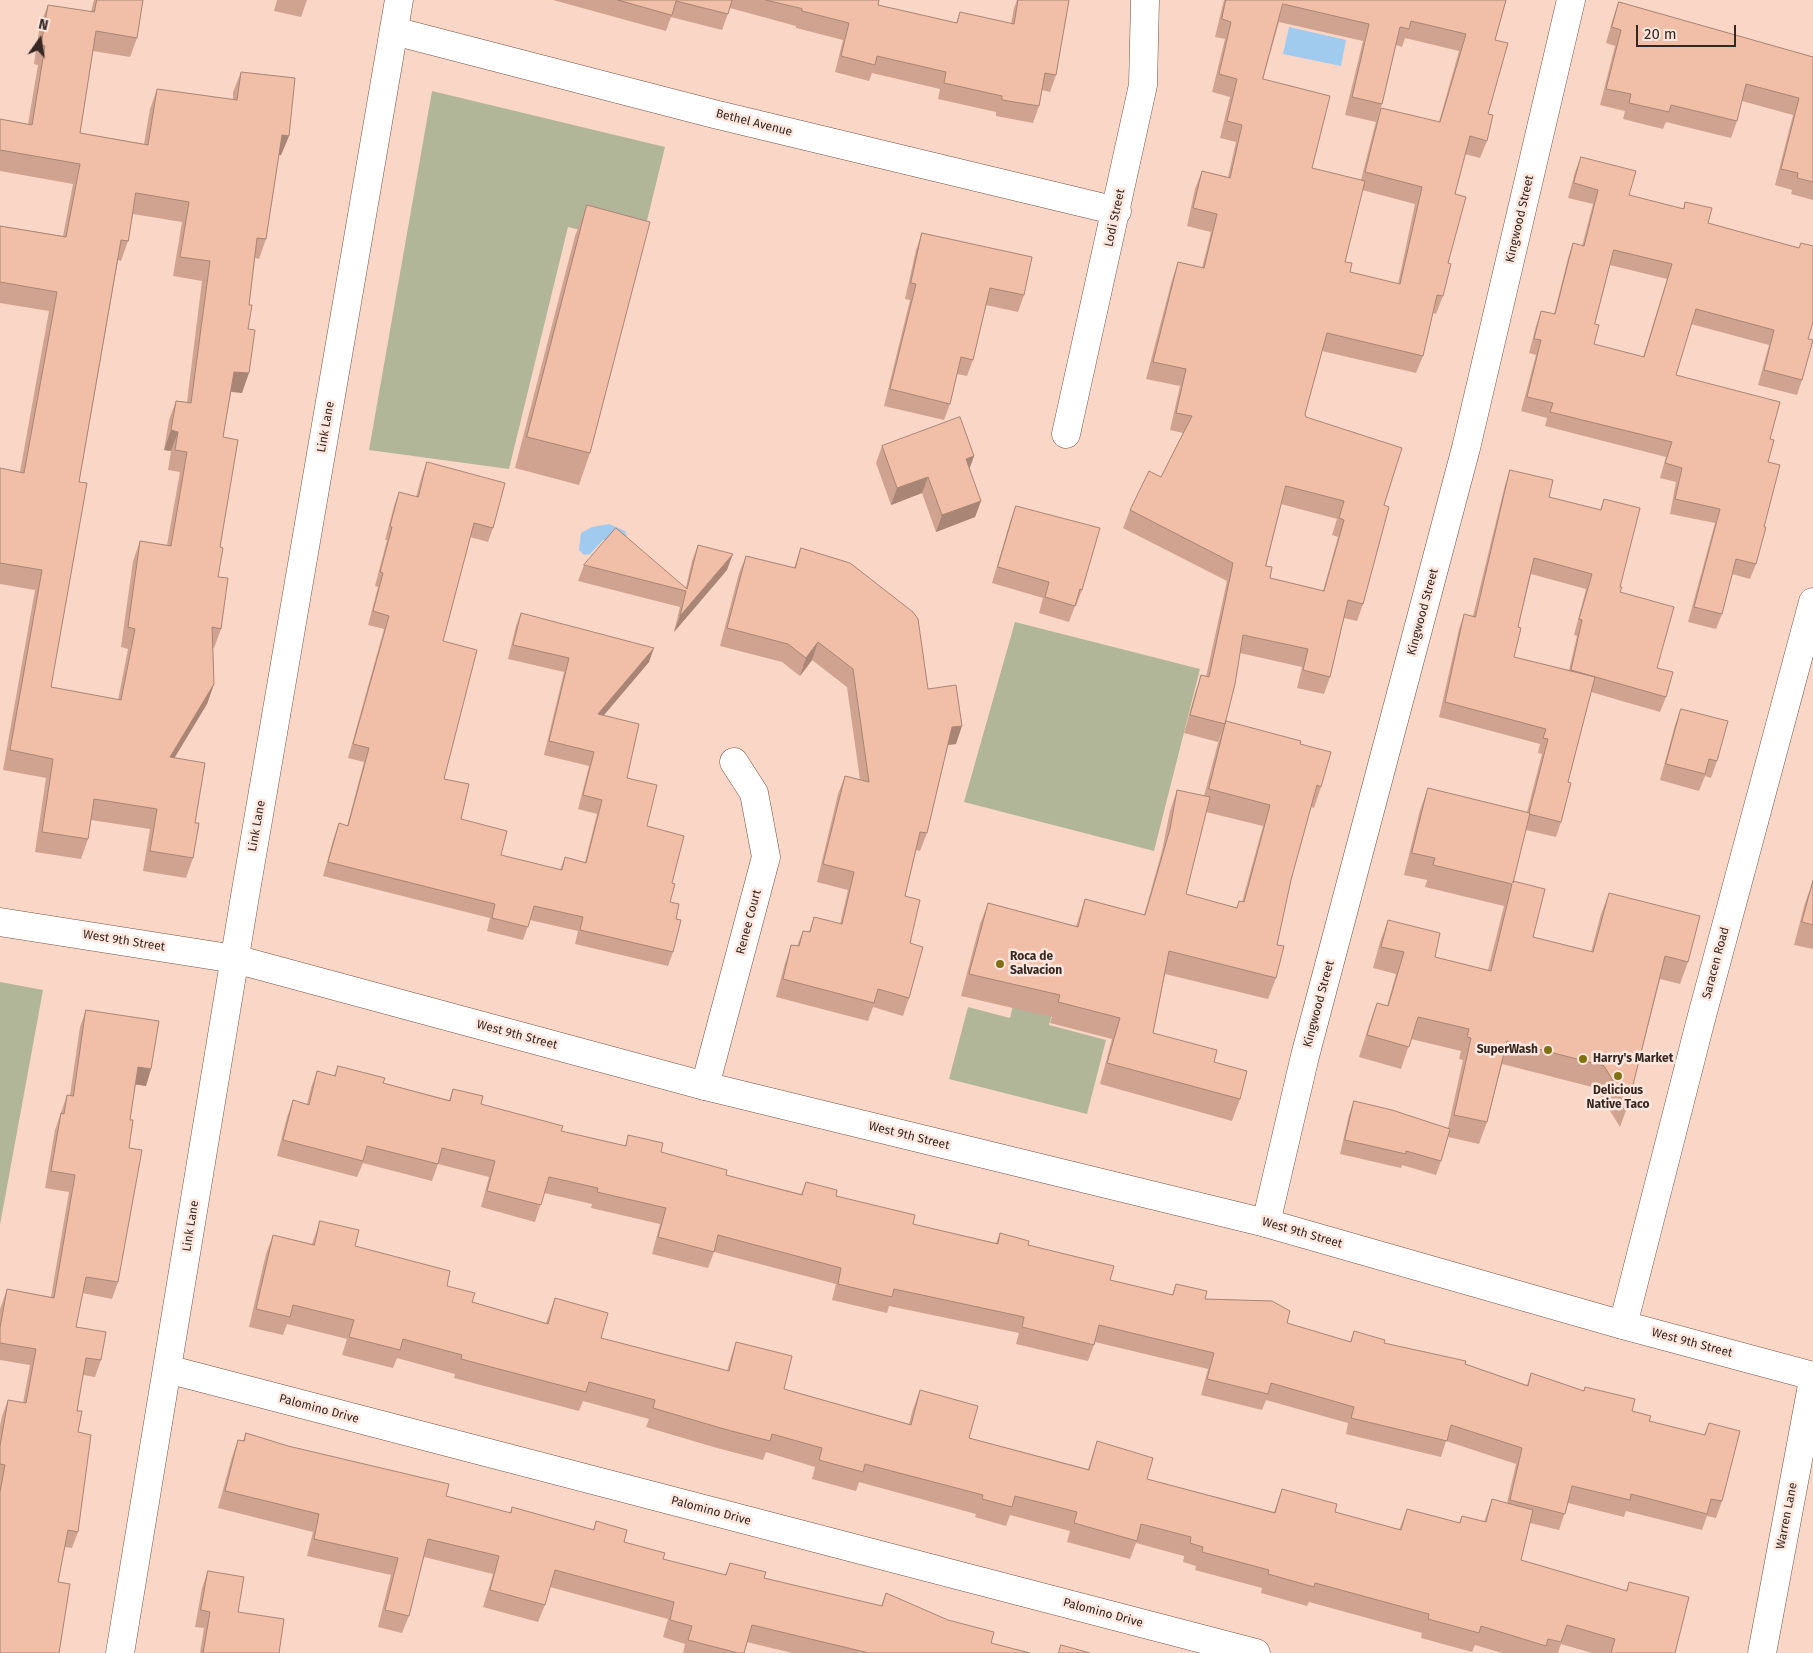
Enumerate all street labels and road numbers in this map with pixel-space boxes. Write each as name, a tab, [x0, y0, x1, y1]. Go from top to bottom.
street label: Bethel Avenue	[714, 107, 794, 139]
street label: Kingwood Street	[1503, 174, 1537, 264]
street label: Lodi Street	[1102, 188, 1128, 248]
street label: Link Lane	[314, 400, 338, 454]
street label: Kingwood Street	[1404, 567, 1442, 657]
street label: Link Lane	[245, 799, 269, 853]
street label: Renee Court	[733, 888, 765, 956]
street label: Saracen Road	[1700, 926, 1732, 1000]
street label: West 9th Street	[82, 927, 166, 955]
street label: Kingwood Street	[1300, 959, 1338, 1049]
street label: West 9th Street	[475, 1017, 559, 1053]
street label: West 9th Street	[867, 1119, 951, 1153]
street label: Link Lane	[180, 1199, 202, 1253]
street label: West 9th Street	[1260, 1215, 1344, 1251]
street label: West 9th Street	[1650, 1325, 1734, 1361]
street label: Palomino Drive	[277, 1391, 361, 1427]
street label: Warren Lane	[1773, 1481, 1801, 1551]
street label: Palomino Drive	[669, 1493, 753, 1529]
street label: Palomino Drive	[1061, 1595, 1145, 1631]

